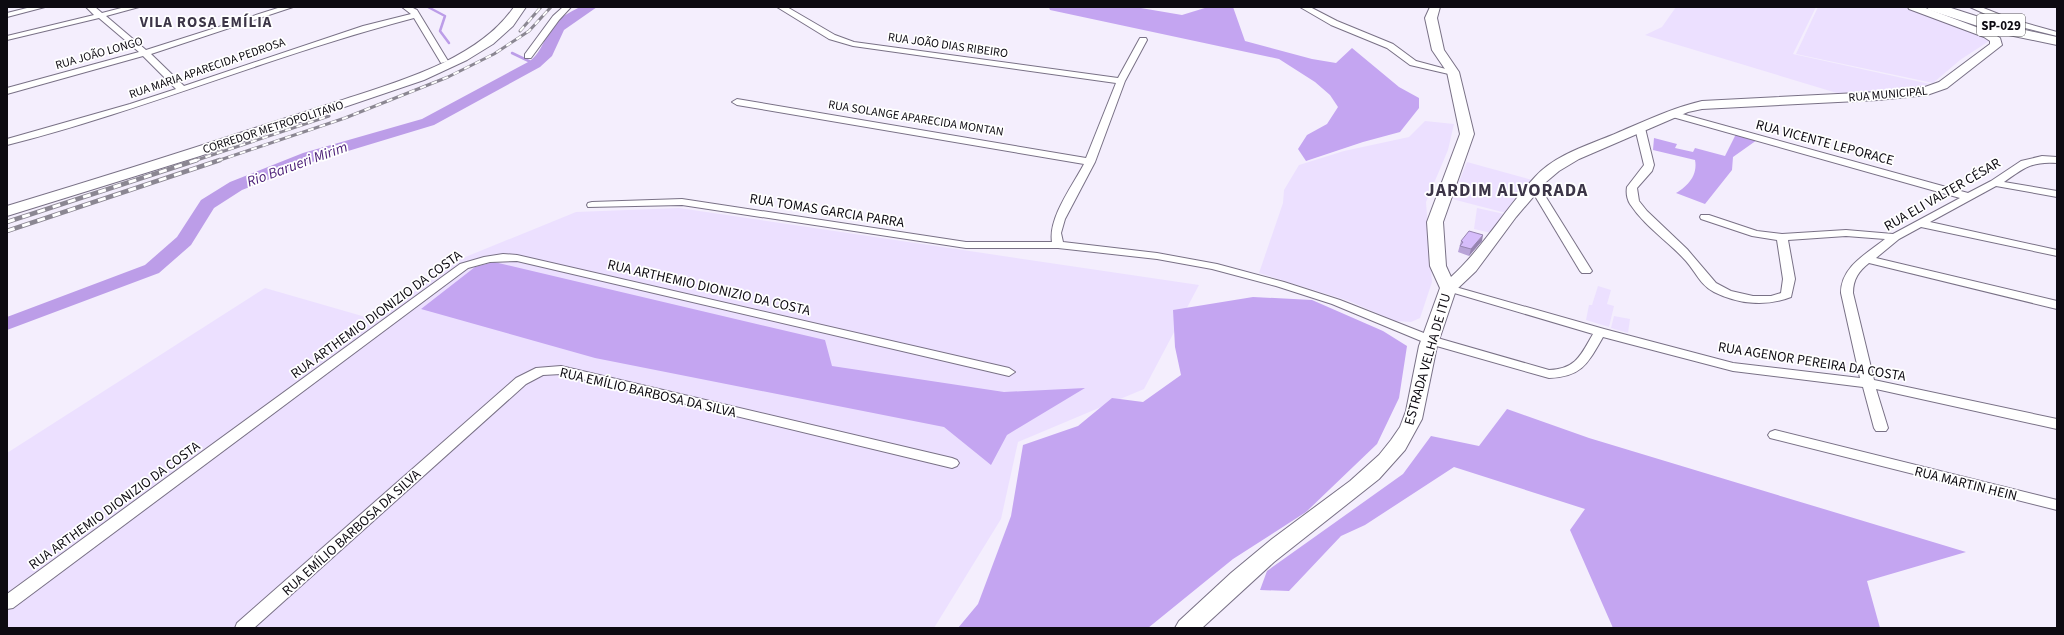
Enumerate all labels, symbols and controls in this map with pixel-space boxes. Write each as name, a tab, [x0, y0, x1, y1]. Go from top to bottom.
district label: VILA ROSA EMÍLIA	[139, 12, 272, 33]
road number: SP-029	[1977, 14, 2025, 36]
street label: RUA JOÃO DIAS RIBEIRO	[887, 29, 1009, 62]
street label: RUA JOÃO LONGO	[53, 33, 145, 74]
street label: RUA MARIA APARECIDA PEDROSA	[127, 34, 288, 103]
street label: RUA MUNICIPAL	[1848, 83, 1928, 106]
street label: RUA SOLANGE APARECIDA MONTAN	[827, 96, 1005, 141]
street label: CORREDOR METROPOLITANO	[200, 97, 346, 158]
street label: RUA VICENTE LEPORACE	[1753, 115, 1896, 171]
water label: Rio Barueri Mirim	[244, 137, 350, 192]
street label: RUA ELI VALTER CÉSAR	[1880, 153, 2005, 236]
district label: JARDIM ALVORADA	[1426, 178, 1588, 203]
street label: RUA TOMAS GARCIA PARRA	[748, 189, 906, 233]
street label: RUA ARTHEMIO DIONIZIO DA COSTA	[287, 245, 467, 384]
street label: RUA ARTHEMIO DIONIZIO DA COSTA	[605, 255, 813, 321]
street label: ESTRADA VELHA DE ITU	[1400, 291, 1456, 428]
street label: RUA AGENOR PEREIRA DA COSTA	[1716, 337, 1908, 387]
street label: RUA EMÍLIO BARBOSA DA SILVA	[558, 363, 738, 423]
street label: RUA ARTHEMIO DIONIZIO DA COSTA	[25, 436, 205, 575]
street label: RUA MARTIN HEIN	[1912, 462, 2019, 506]
street label: RUA EMÍLIO BARBOSA DA SILVA	[278, 465, 426, 601]

